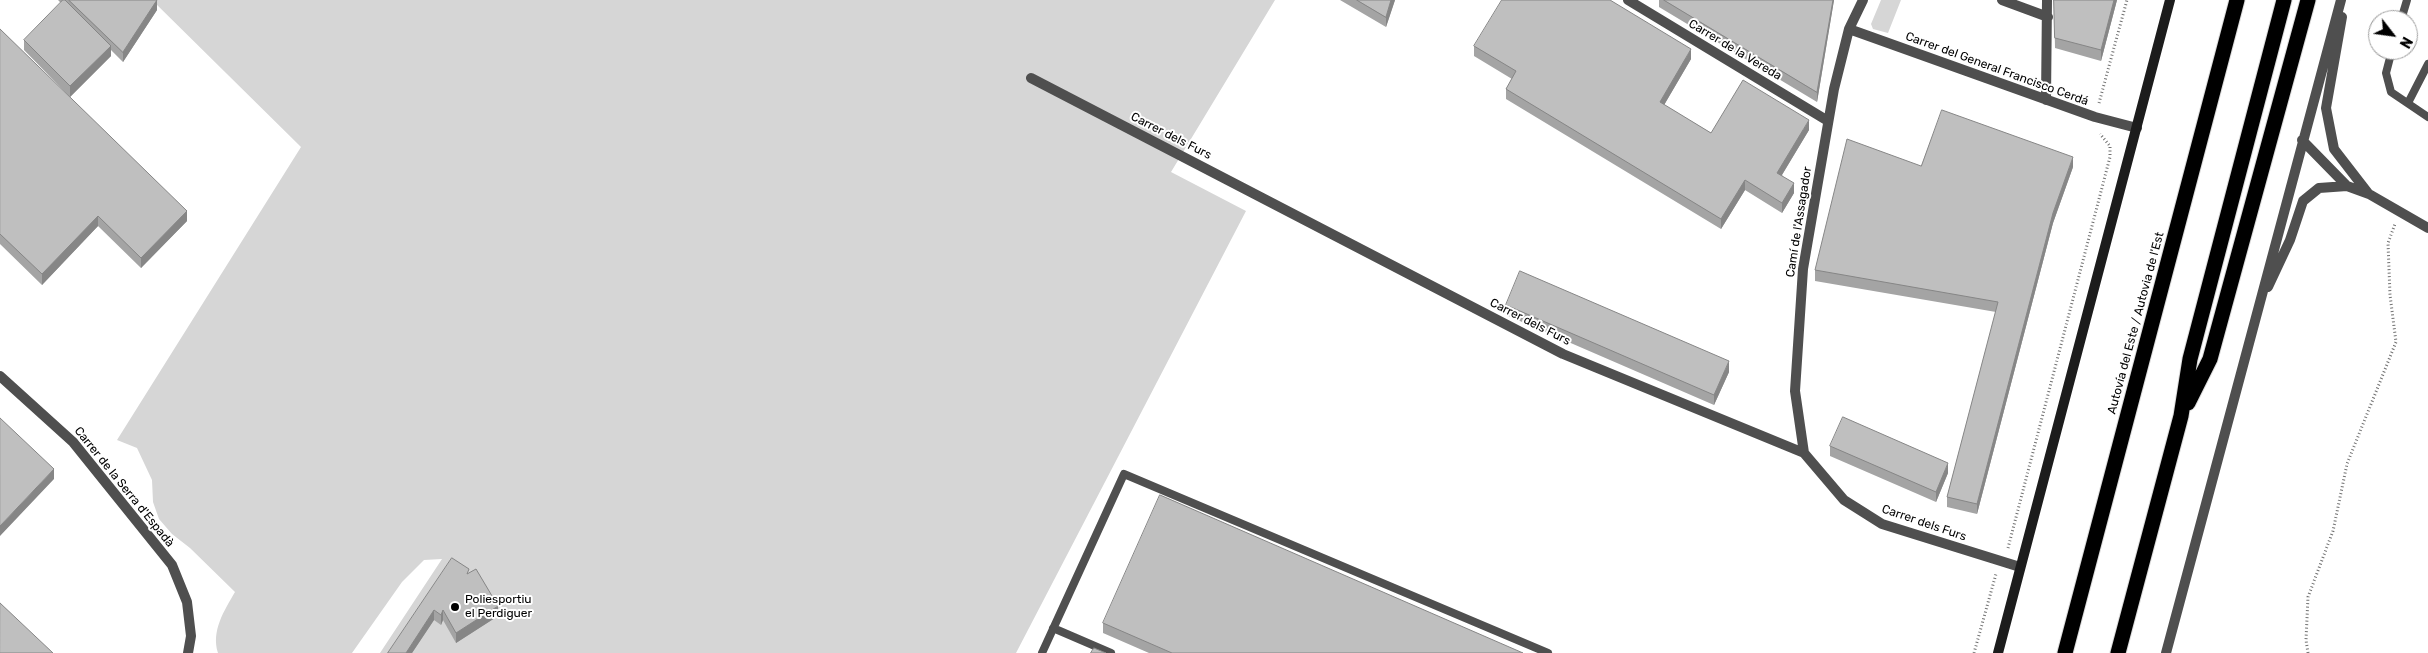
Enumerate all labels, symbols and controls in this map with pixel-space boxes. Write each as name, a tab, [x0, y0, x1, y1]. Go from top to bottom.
north arrow	[2368, 10, 2418, 60]
street label: Carrer de la Vereda	[1686, 17, 1784, 83]
street label: Carrer del General Francisco Cerdá	[1904, 29, 2090, 109]
text: N	[2396, 34, 2415, 51]
street label: Carrer dels Furs	[1128, 110, 1214, 162]
street label: Camí de l'Assagador	[1783, 166, 1815, 278]
street label: Autovía del Este / Autovia de l'Est	[2105, 230, 2167, 416]
street label: Carrer dels Furs	[1487, 296, 1573, 348]
street label: Carrer de la Serra d'Espadà	[71, 424, 177, 550]
street label: Carrer dels Furs	[1880, 502, 1968, 544]
place label: Poliesportiu el Perdiguer	[465, 593, 532, 621]
marker: Poliesportiu el Perdiguer	[449, 601, 461, 613]

